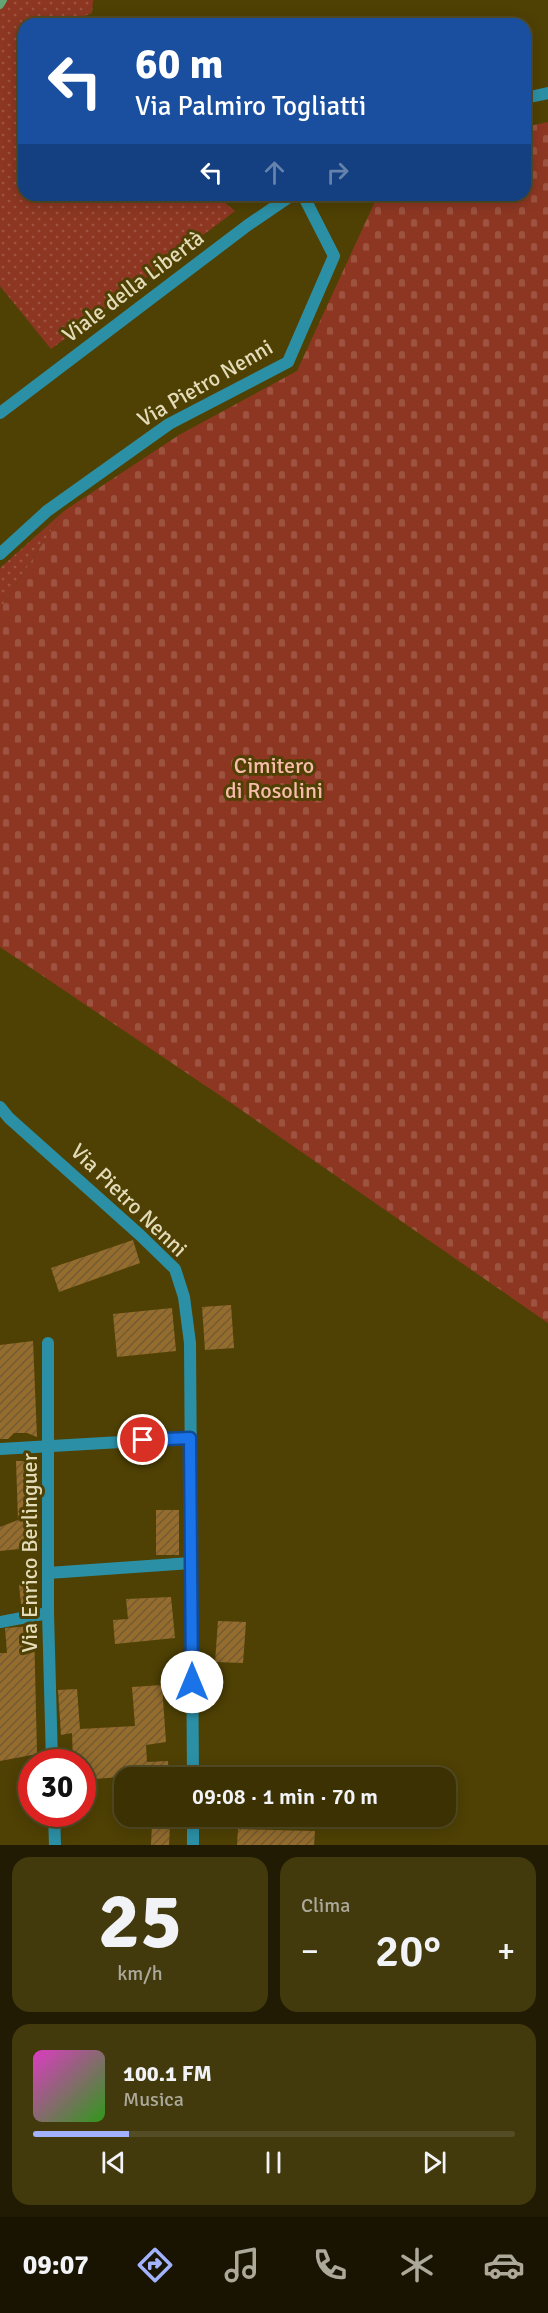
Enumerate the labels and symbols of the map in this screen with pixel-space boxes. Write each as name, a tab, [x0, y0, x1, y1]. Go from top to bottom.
street label: Viale della Libertà	[57, 224, 209, 348]
street label: Via Pietro Nenni	[133, 333, 277, 433]
park label: Cimitero di Rosolini	[225, 752, 323, 804]
street label: Via Pietro Nenni	[65, 1138, 193, 1262]
pin	[117, 1414, 168, 1465]
street label: Via Enrico Berlinguer	[16, 1453, 43, 1653]
position arrow	[160, 1650, 224, 1714]
speed limit sign: 30	[18, 1749, 96, 1827]

